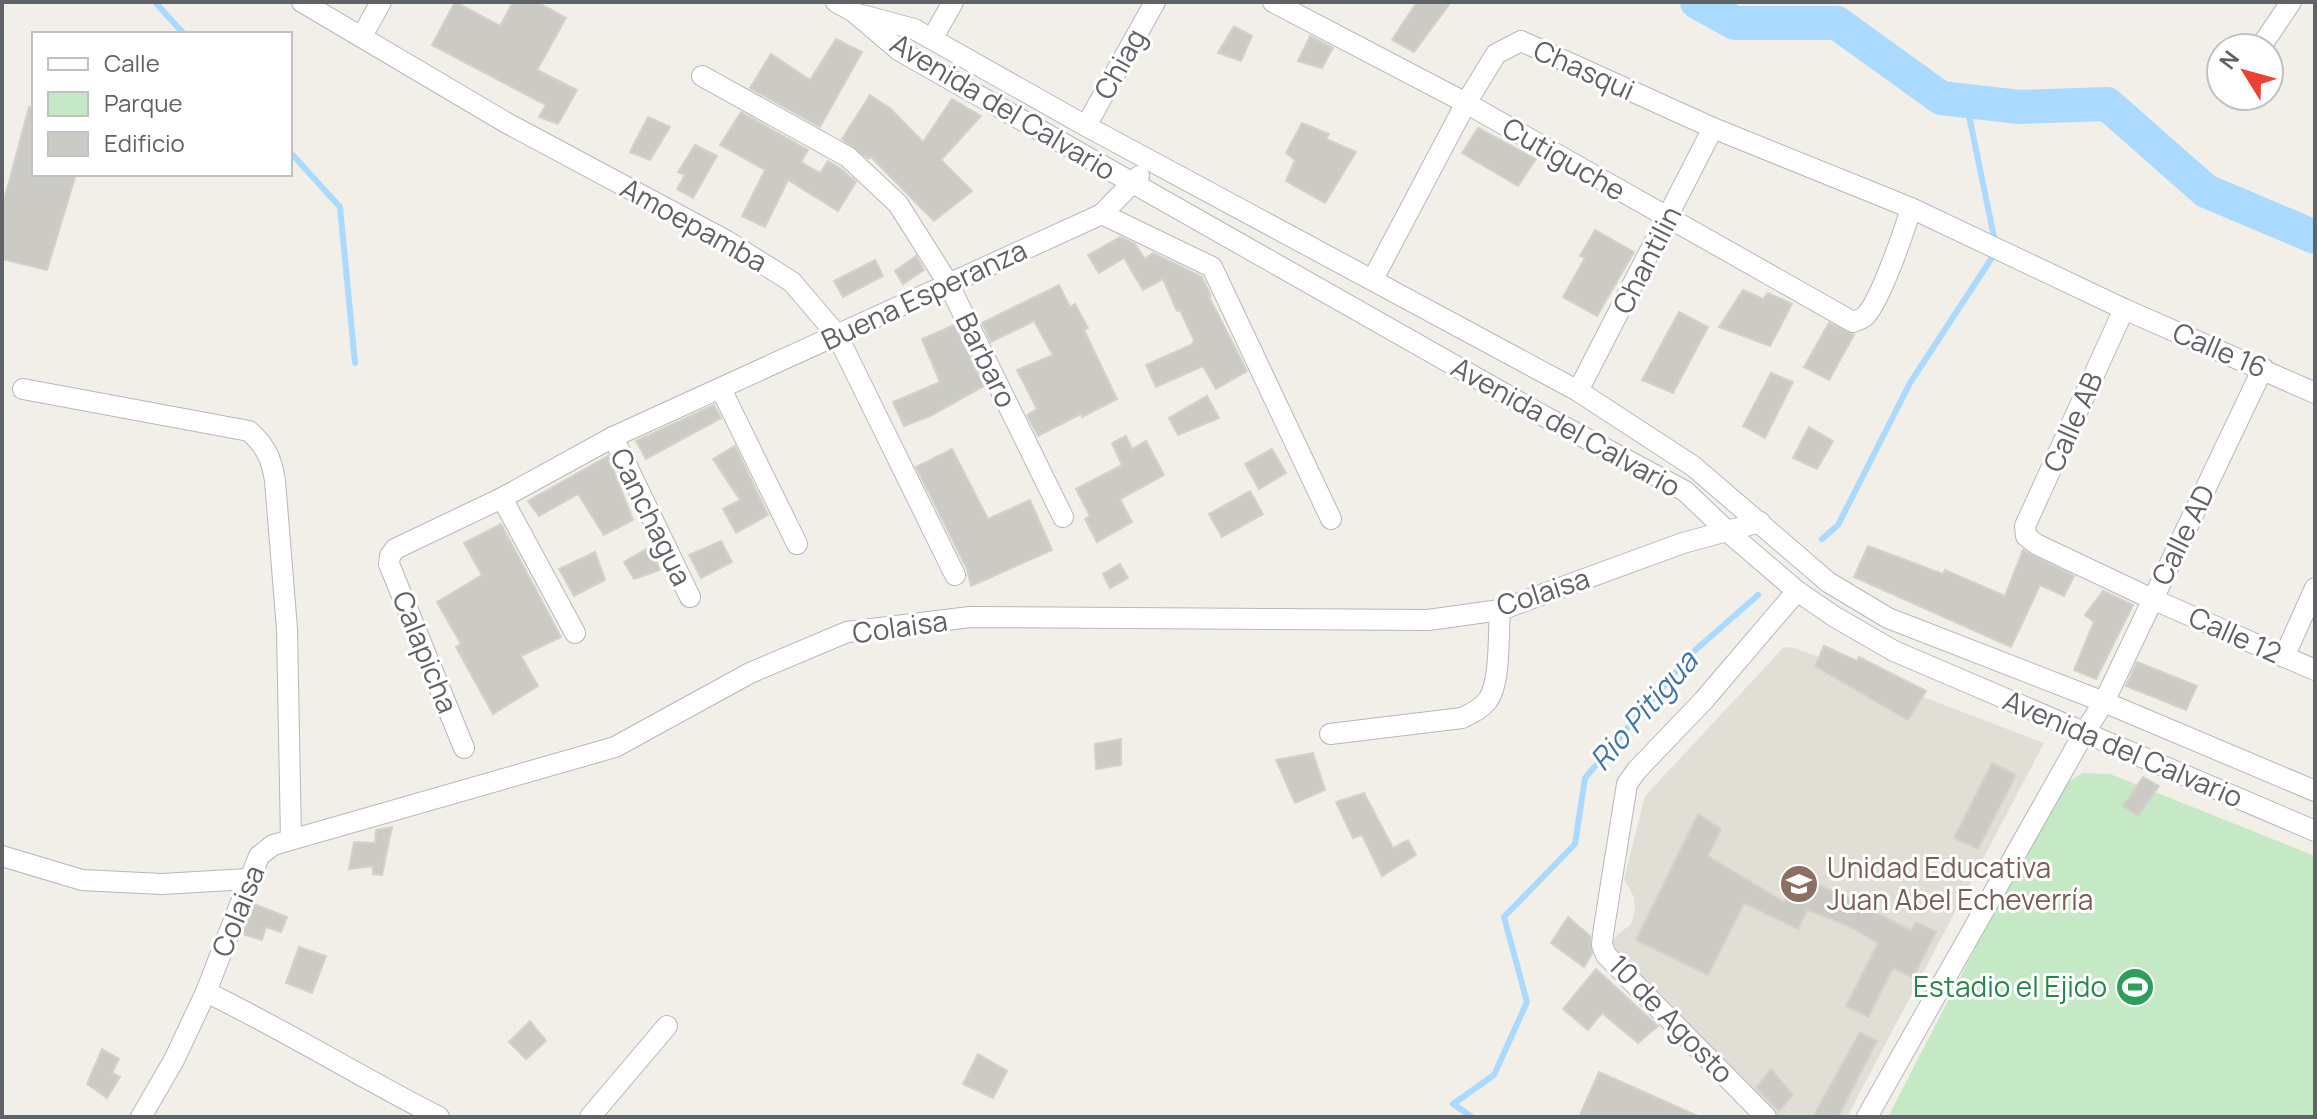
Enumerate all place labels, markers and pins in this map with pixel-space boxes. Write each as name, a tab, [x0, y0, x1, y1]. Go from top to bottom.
place label: Unidad Educativa Juan Abel Echeverría	[1827, 848, 2093, 918]
school or university icon: Unidad Educativa Juan Abel Echeverría	[1778, 863, 1820, 905]
sports icon: Estadio el Ejido	[2114, 966, 2156, 1008]
place label: Estadio el Ejido	[1913, 967, 2107, 1005]

